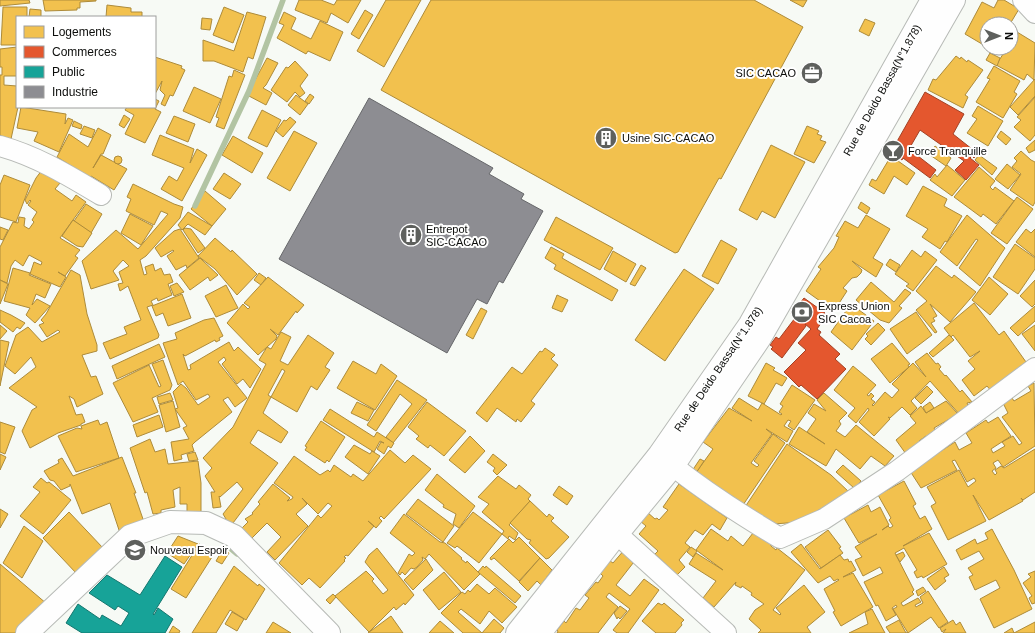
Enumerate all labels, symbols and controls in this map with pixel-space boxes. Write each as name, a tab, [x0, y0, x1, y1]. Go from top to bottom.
legend	[16, 16, 156, 108]
north arrow	[979, 16, 1019, 56]
street label: Rue de Deido Bassa(N°1.878)	[841, 22, 923, 158]
text: Logements	[52, 25, 111, 39]
text: N	[1003, 32, 1015, 40]
text: Commerces	[52, 45, 117, 59]
office icon: SIC CACAO	[799, 60, 825, 86]
text: Public	[52, 65, 85, 79]
place label: SIC CACAO	[735, 67, 796, 79]
text: Industrie	[52, 85, 98, 99]
building icon: Usine SIC-CACAO	[593, 125, 619, 151]
place label: Usine SIC-CACAO	[622, 132, 715, 144]
bar icon: Force Tranquille	[880, 138, 906, 164]
place label: Force Tranquille	[908, 145, 987, 157]
building icon: Entrepot SIC-CACAO	[398, 222, 424, 248]
place label: Entrepot SIC-CACAO	[426, 223, 488, 248]
bank icon: Express Union SIC Cacoa	[789, 299, 815, 325]
place label: Express Union SIC Cacoa	[818, 300, 890, 325]
street label: Rue de Deido Bassa(N°1.878)	[672, 304, 764, 434]
school or university icon: Nouveau Espoir	[122, 537, 148, 563]
place label: Nouveau Espoir	[150, 544, 229, 556]

